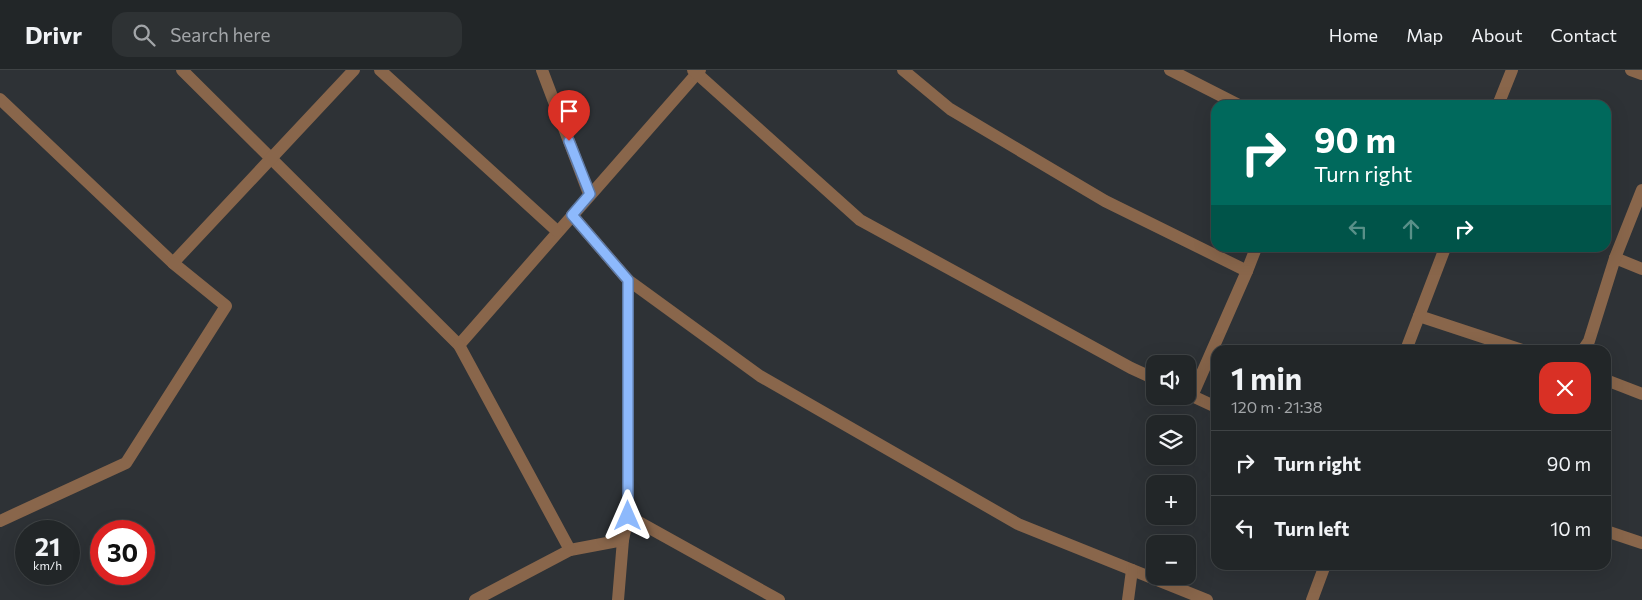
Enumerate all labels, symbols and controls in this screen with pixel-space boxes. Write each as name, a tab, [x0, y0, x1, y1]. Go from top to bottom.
search box	[112, 12, 462, 57]
text: Drivr	[25, 20, 82, 49]
icon: search	[130, 21, 158, 49]
text: Search here	[170, 23, 271, 46]
text: Home	[1329, 24, 1378, 46]
text: Map	[1406, 24, 1443, 46]
text: About	[1471, 24, 1523, 46]
text: Contact	[1551, 24, 1617, 46]
pin	[548, 90, 590, 141]
icon: arrive	[555, 97, 583, 125]
text: 90 m	[1314, 117, 1396, 160]
icon: right	[1231, 120, 1296, 185]
text: Turn right	[1314, 160, 1412, 187]
icon: left	[1344, 215, 1372, 243]
icon: ahead	[1397, 215, 1425, 243]
icon: right	[1450, 215, 1478, 243]
map controls	[1146, 355, 1196, 585]
button: sound	[1146, 355, 1196, 405]
text: 1 min	[1231, 359, 1302, 396]
button: close	[1539, 362, 1591, 414]
text: 120 m · 21:38	[1231, 397, 1322, 416]
button: layers	[1146, 415, 1196, 465]
icon: right	[1231, 449, 1259, 477]
text: Turn right	[1274, 452, 1361, 475]
text: 90 m	[1547, 452, 1591, 475]
button: +	[1146, 475, 1196, 525]
position arrow	[601, 489, 653, 541]
icon: left	[1231, 514, 1259, 542]
text: Turn left	[1274, 517, 1349, 540]
text: 10 m	[1550, 517, 1591, 540]
speed limit sign: 30	[90, 520, 155, 585]
text: 21	[35, 531, 60, 561]
button: −	[1146, 535, 1196, 585]
text: km/h	[33, 558, 62, 572]

